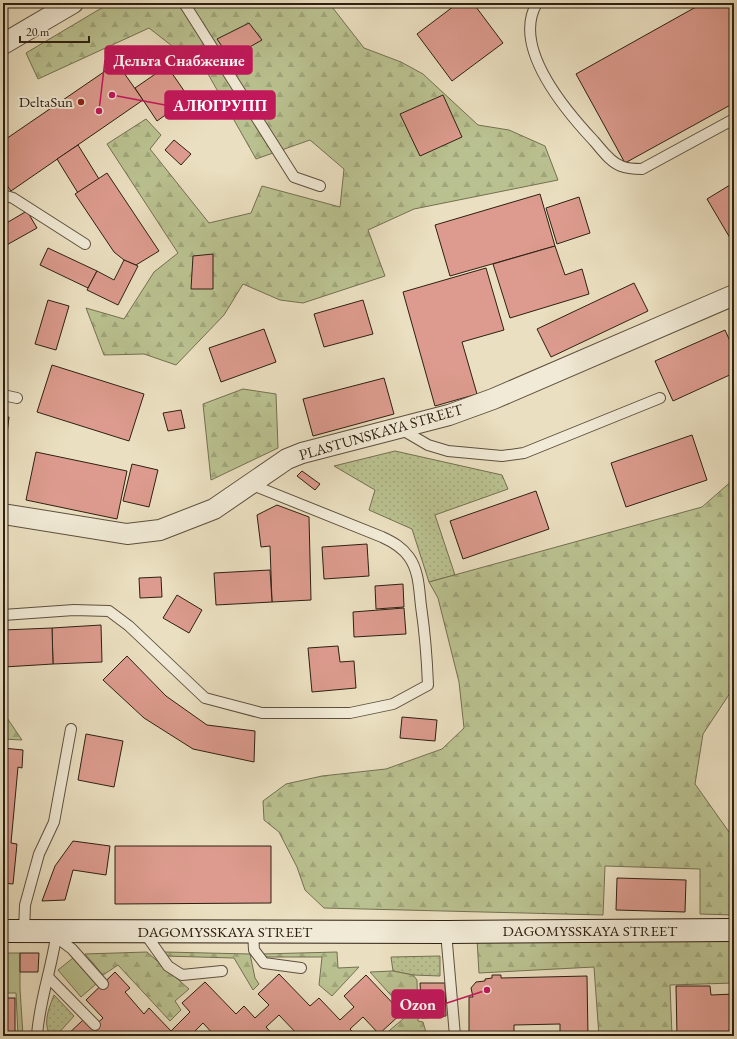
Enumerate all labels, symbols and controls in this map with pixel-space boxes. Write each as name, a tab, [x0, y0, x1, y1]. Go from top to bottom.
scale bar	[20, 18, 89, 44]
text: 20 m	[26, 24, 50, 40]
callout: Дельта Снабжение	[105, 46, 252, 74]
text: Дельта Снабжение	[113, 50, 245, 71]
callout: АЛЮГРУПП	[165, 91, 275, 119]
place label: DeltaSun	[19, 92, 73, 111]
text: АЛЮГРУПП	[172, 95, 267, 116]
marker: DeltaSun	[76, 97, 86, 107]
street label: PLASTUNSKAYA STREET	[297, 399, 466, 464]
street label: DAGOMYSSKAYA STREET	[503, 921, 678, 940]
street label: DAGOMYSSKAYA STREET	[138, 922, 313, 941]
callout: Ozon	[392, 990, 444, 1018]
text: Ozon	[400, 994, 436, 1015]

